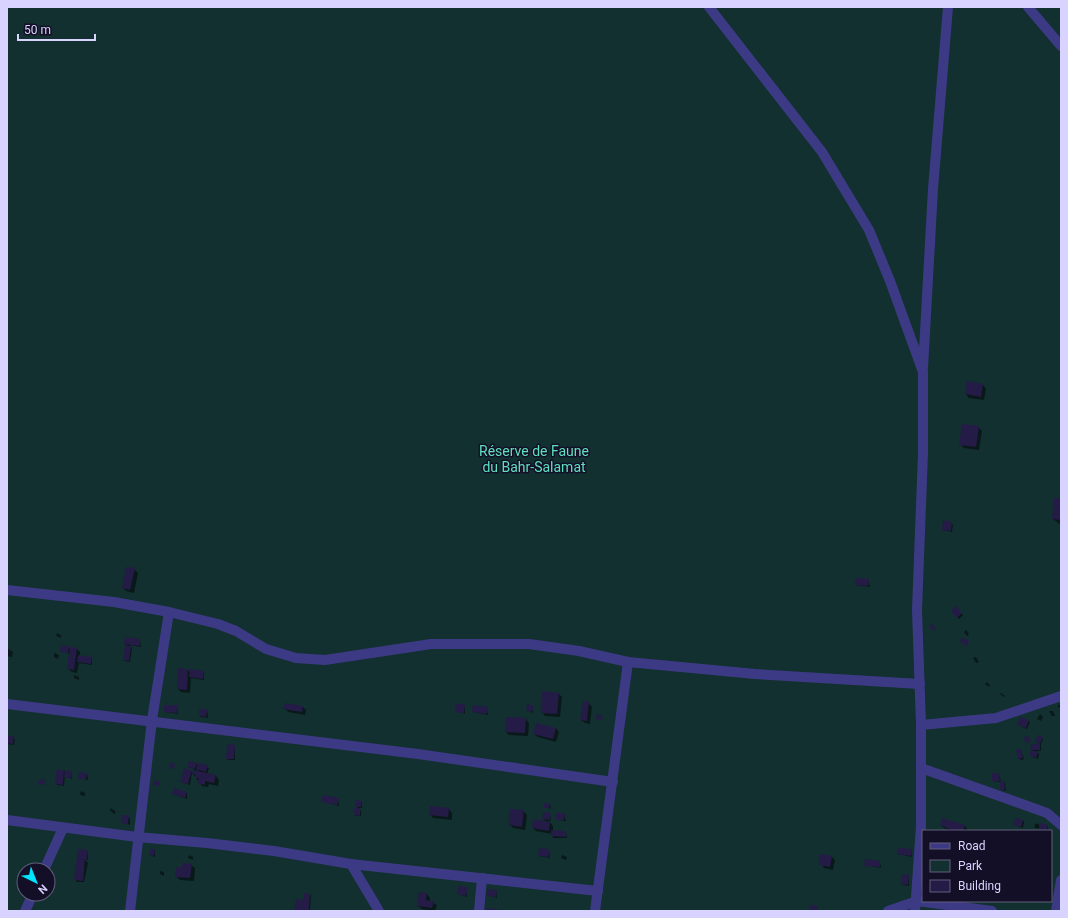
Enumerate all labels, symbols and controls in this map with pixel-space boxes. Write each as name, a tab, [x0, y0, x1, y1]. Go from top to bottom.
scale bar	[18, 16, 95, 42]
text: 50 m	[24, 23, 51, 37]
park label: Réserve de Faune du Bahr-Salamat	[479, 443, 589, 475]
legend	[922, 830, 1052, 902]
text: Road	[958, 839, 986, 853]
text: Park	[958, 859, 983, 873]
north arrow	[16, 862, 56, 902]
text: Building	[958, 879, 1001, 893]
text: N	[35, 882, 50, 897]

